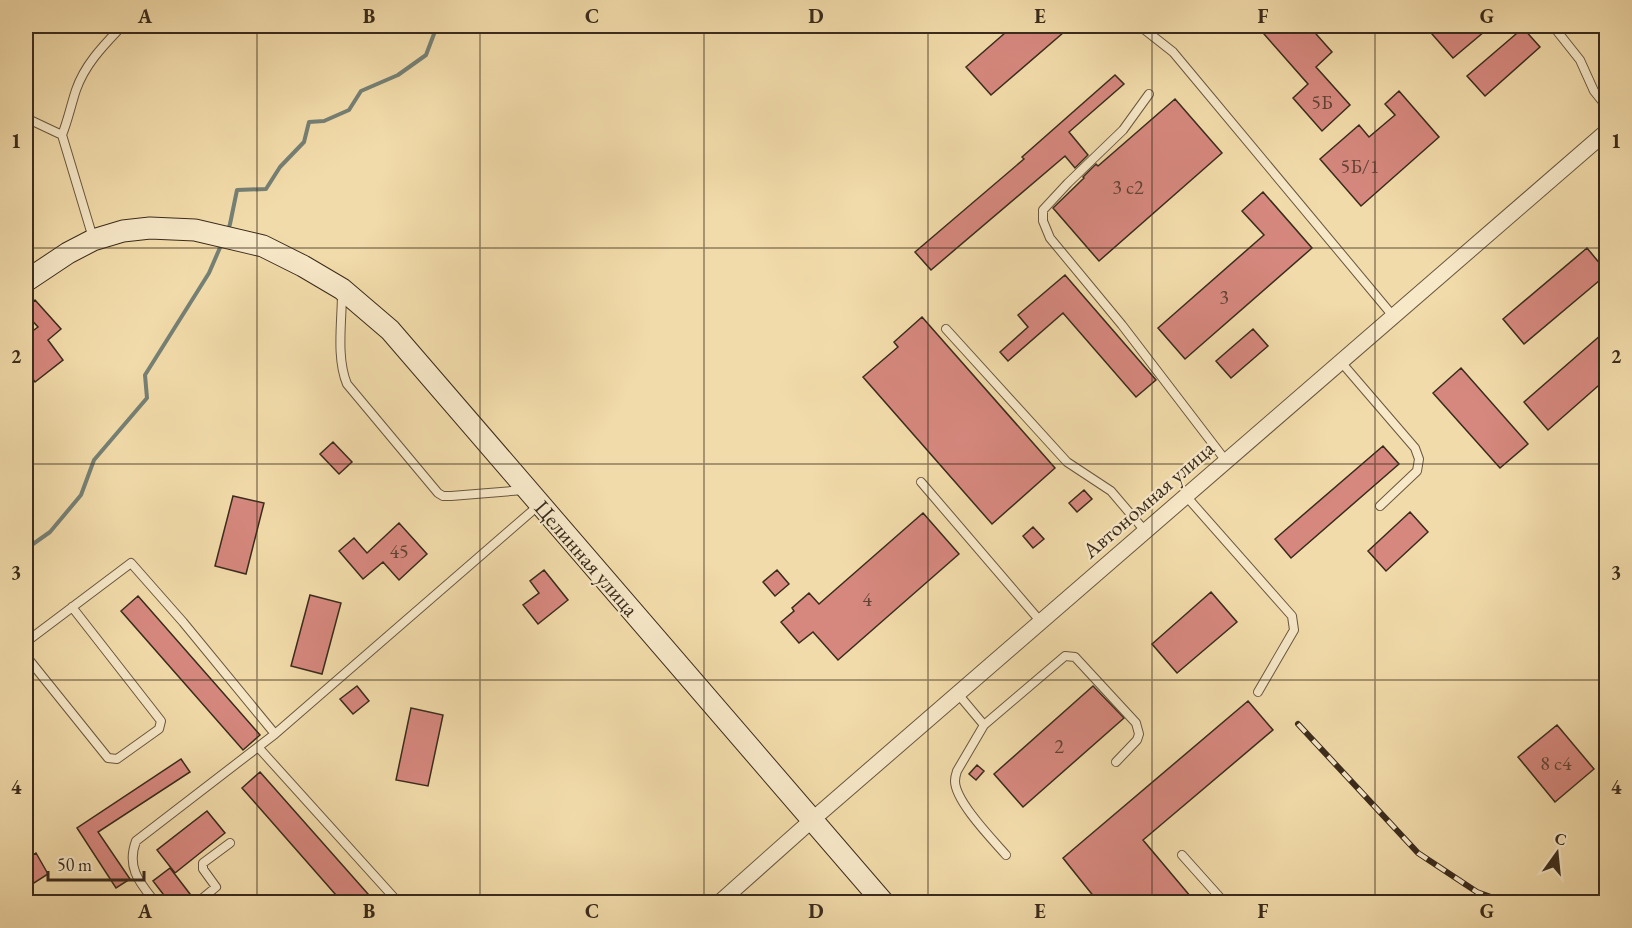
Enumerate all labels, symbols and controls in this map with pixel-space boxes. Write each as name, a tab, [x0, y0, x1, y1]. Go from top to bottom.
text: A	[137, 3, 153, 29]
text: B	[363, 3, 375, 29]
text: C	[585, 3, 599, 29]
text: D	[808, 3, 824, 29]
text: E	[1034, 3, 1046, 29]
text: F	[1258, 3, 1269, 29]
text: G	[1480, 3, 1494, 29]
house number: 5Б	[1311, 89, 1333, 115]
text: 1	[11, 128, 21, 154]
text: 1	[1611, 128, 1621, 154]
house number: 5Б/1	[1341, 153, 1379, 179]
house number: 3 с2	[1112, 174, 1144, 200]
house number: 3	[1219, 284, 1229, 310]
text: 2	[11, 343, 22, 369]
text: 2	[1611, 343, 1622, 369]
street label: Автономная улица	[1075, 434, 1221, 565]
street label: Целинная улица	[528, 494, 645, 623]
house number: 45	[389, 538, 409, 564]
text: 3	[11, 559, 21, 585]
text: 3	[1611, 559, 1621, 585]
house number: 4	[862, 586, 872, 612]
house number: 2	[1054, 733, 1064, 759]
house number: 8 с4	[1540, 750, 1572, 776]
text: 4	[11, 774, 22, 800]
text: 4	[1611, 774, 1622, 800]
north arrow	[1527, 823, 1587, 883]
text: С	[1553, 827, 1569, 851]
scale bar	[48, 844, 144, 882]
text: 50 m	[57, 853, 92, 876]
text: A	[137, 898, 153, 924]
text: B	[363, 898, 375, 924]
text: C	[585, 898, 599, 924]
text: D	[808, 898, 824, 924]
text: E	[1034, 898, 1046, 924]
text: F	[1258, 898, 1269, 924]
text: G	[1480, 898, 1494, 924]

